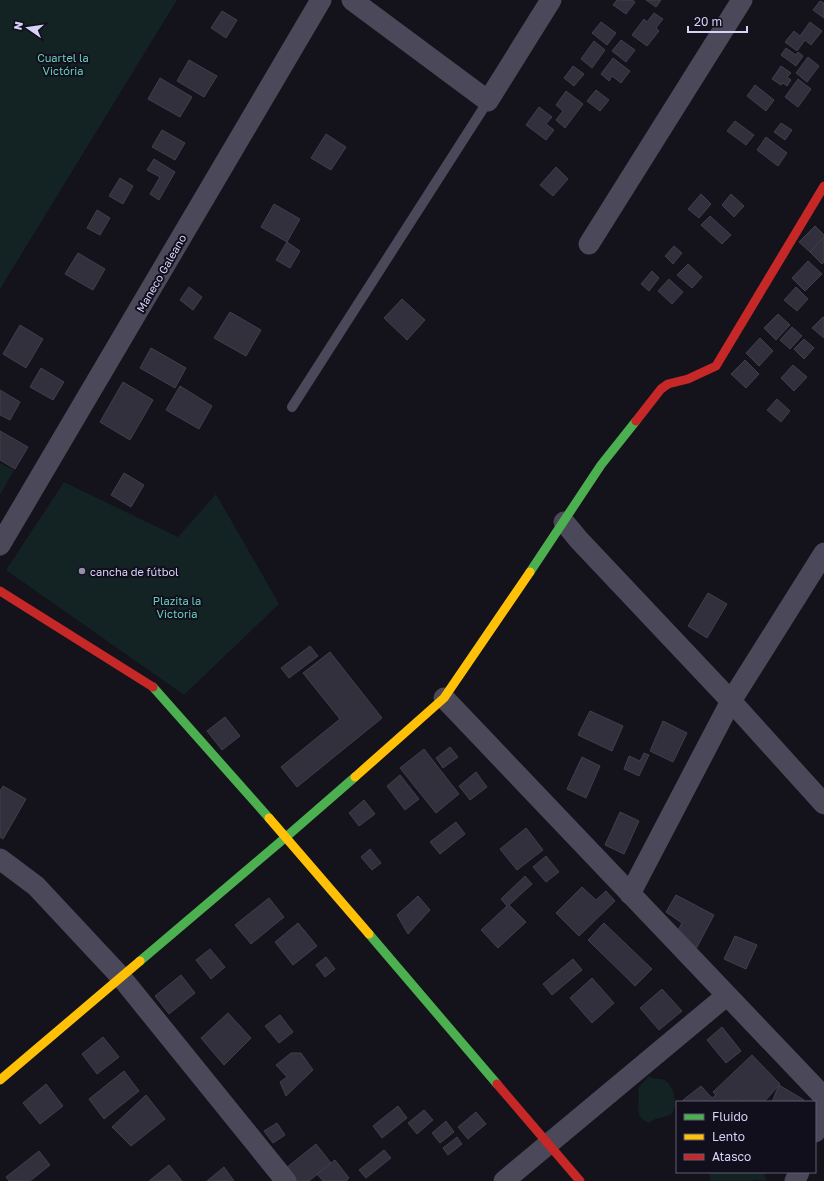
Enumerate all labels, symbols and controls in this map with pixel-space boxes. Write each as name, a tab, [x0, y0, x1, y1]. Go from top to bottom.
north arrow	[8, 8, 48, 48]
scale bar	[688, 8, 747, 34]
text: 20 m	[694, 14, 722, 29]
text: N	[10, 20, 25, 31]
park label: Cuartel la Victória	[37, 51, 89, 77]
street label: Maneco Galeano	[133, 232, 189, 314]
place label: cancha de fútbol	[90, 565, 179, 578]
marker: cancha de fútbol	[77, 566, 87, 576]
park label: Plazita la Victoria	[153, 594, 201, 620]
legend	[676, 1101, 816, 1173]
text: Fluido	[712, 1109, 748, 1124]
text: Lento	[712, 1129, 745, 1144]
text: Atasco	[712, 1149, 751, 1164]

